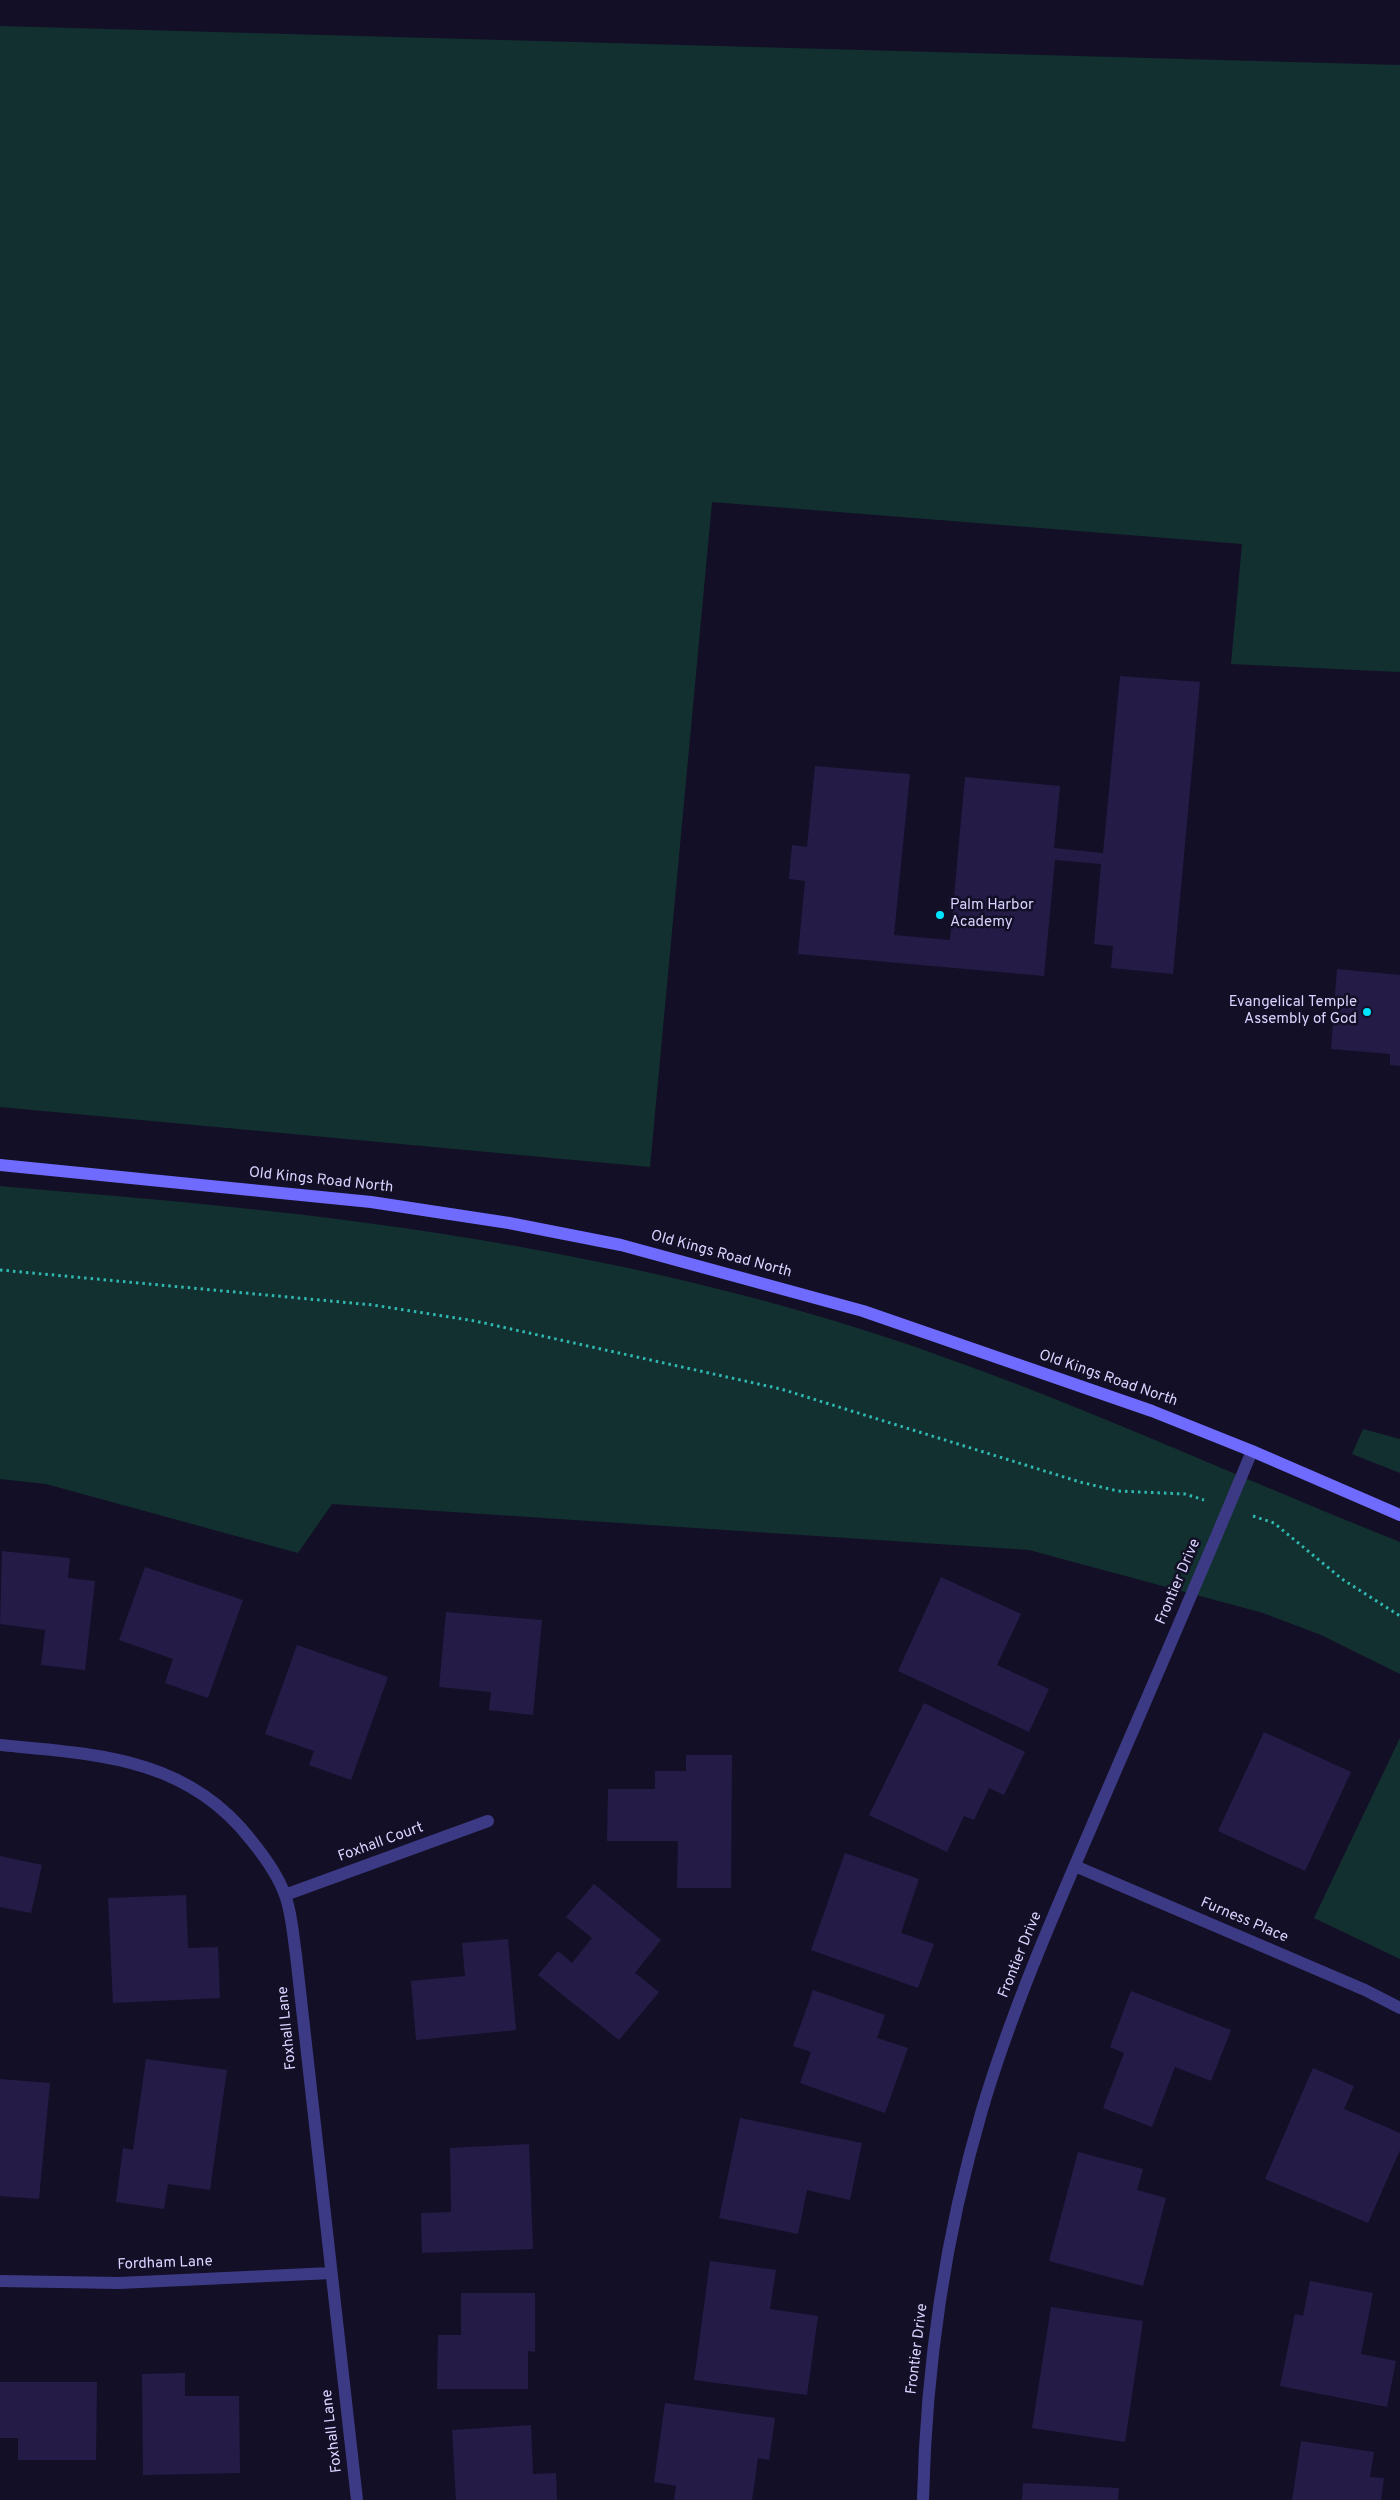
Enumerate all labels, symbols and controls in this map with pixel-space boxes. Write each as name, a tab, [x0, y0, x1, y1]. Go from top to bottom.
place label: Palm Harbor Academy	[950, 897, 1034, 932]
marker: Palm Harbor Academy	[934, 909, 946, 921]
place label: Evangelical Temple Assembly of God	[1229, 994, 1357, 1029]
marker: Evangelical Temple Assembly of God	[1361, 1006, 1373, 1018]
street label: Old Kings Road North	[248, 1164, 394, 1198]
street label: Old Kings Road North	[649, 1228, 793, 1282]
street label: Old Kings Road North	[1036, 1347, 1180, 1411]
street label: Frontier Drive	[1153, 1536, 1205, 1628]
street label: Foxhall Court	[336, 1819, 426, 1867]
street label: Furness Place	[1197, 1894, 1291, 1948]
street label: Frontier Drive	[996, 1909, 1046, 2001]
street label: Foxhall Lane	[275, 1985, 301, 2071]
street label: Fordham Lane	[117, 2253, 213, 2275]
street label: Frontier Drive	[903, 2302, 933, 2396]
street label: Foxhall Lane	[319, 2388, 347, 2474]

